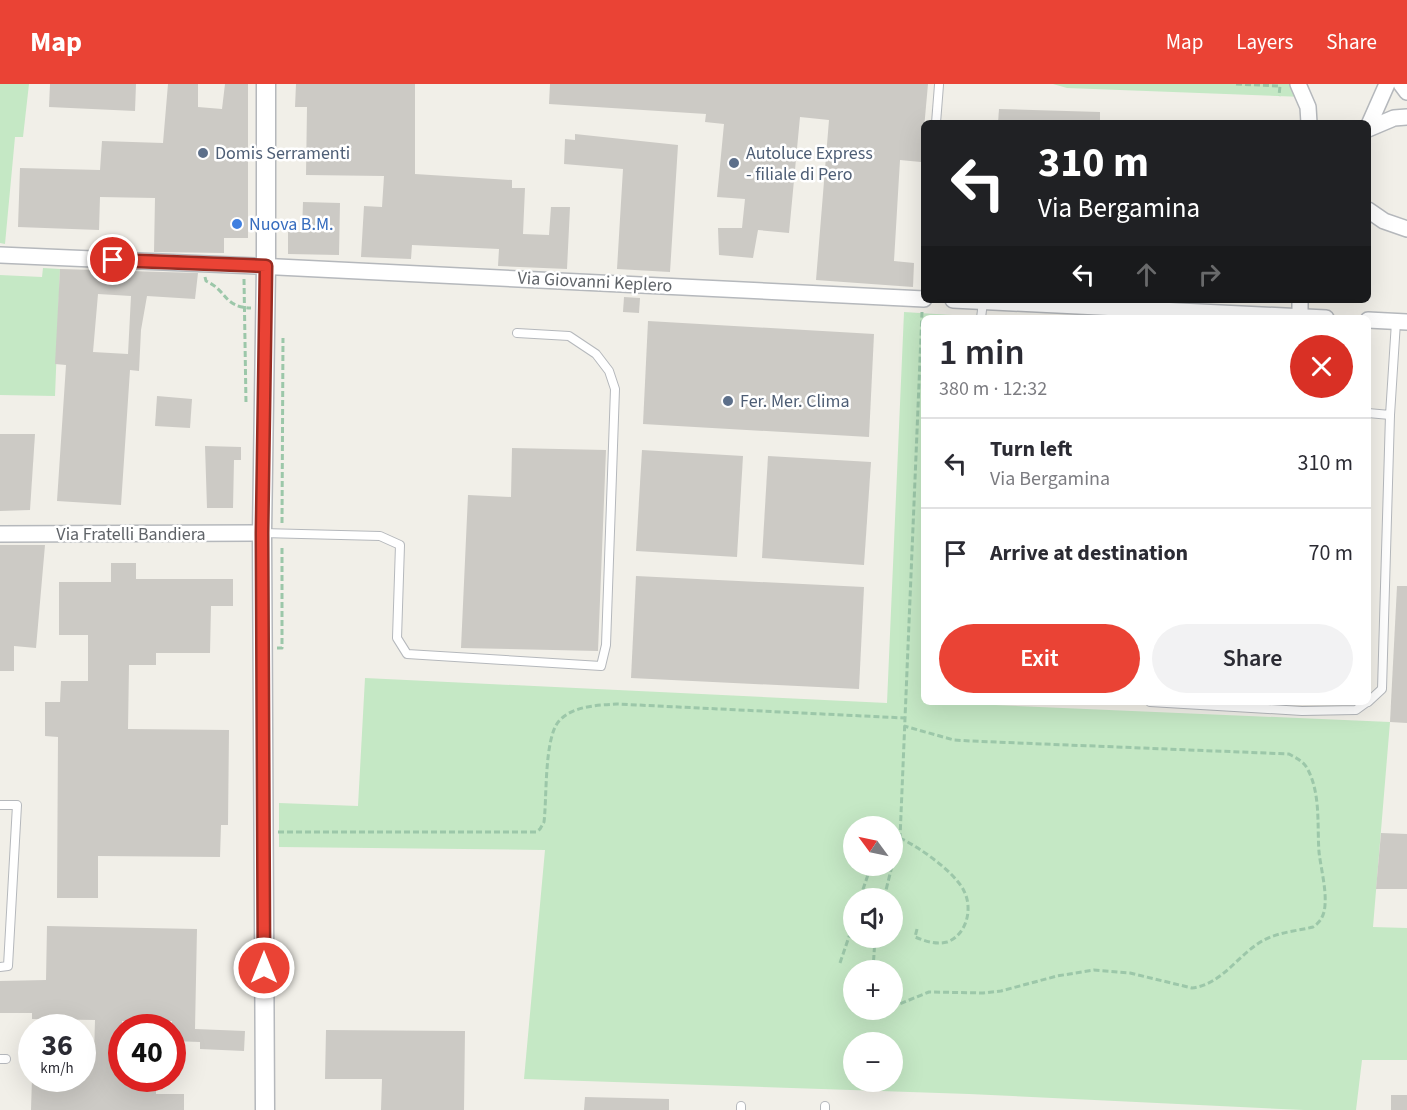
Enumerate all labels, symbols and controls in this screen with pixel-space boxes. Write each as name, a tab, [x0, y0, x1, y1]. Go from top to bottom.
text: Map	[30, 22, 82, 62]
text: Map	[1166, 27, 1203, 57]
text: Layers	[1236, 27, 1293, 57]
text: Share	[1326, 27, 1377, 57]
text: 310 m	[1038, 133, 1149, 193]
place label: Domis Serramenti	[215, 141, 350, 166]
place label: Autoluce Express - filiale di Pero	[746, 141, 873, 187]
icon: left	[939, 144, 1017, 222]
marker: Domis Serramenti	[196, 146, 210, 160]
marker: Autoluce Express - filiale di Pero	[727, 156, 741, 170]
text: Via Bergamina	[1038, 189, 1200, 228]
place label: Nuova B.M.	[249, 212, 333, 237]
marker: Nuova B.M.	[230, 217, 244, 231]
pin	[87, 234, 138, 285]
icon: arrive	[96, 243, 129, 276]
icon: left	[1067, 258, 1100, 291]
icon: ahead	[1130, 258, 1163, 291]
icon: right	[1193, 258, 1226, 291]
street label: Via Giovanni Keplero	[517, 265, 673, 299]
text: 1 min	[939, 327, 1025, 378]
button: close	[1290, 335, 1353, 398]
text: 380 m · 12:32	[939, 375, 1047, 403]
place label: Fer. Mer. Clima	[740, 389, 849, 414]
marker: Fer. Mer. Clima	[721, 394, 735, 408]
text: Turn left	[990, 433, 1072, 465]
icon: left	[939, 447, 972, 480]
text: 310 m	[1298, 447, 1353, 479]
text: Via Bergamina	[990, 465, 1110, 493]
street label: Via Fratelli Bandiera	[56, 522, 206, 547]
icon: arrive	[939, 537, 972, 570]
text: Arrive at destination	[990, 537, 1188, 569]
text: 70 m	[1308, 537, 1353, 569]
button: Exit	[939, 624, 1140, 693]
button: Share	[1152, 624, 1353, 693]
north arrow	[843, 816, 903, 876]
map controls	[843, 816, 903, 1092]
button: sound	[843, 888, 903, 948]
position arrow	[232, 936, 296, 1000]
button: +	[843, 960, 903, 1020]
speed limit sign: 40	[108, 1014, 186, 1092]
text: 36	[41, 1024, 73, 1067]
button: −	[843, 1032, 903, 1092]
text: km/h	[40, 1058, 74, 1079]

